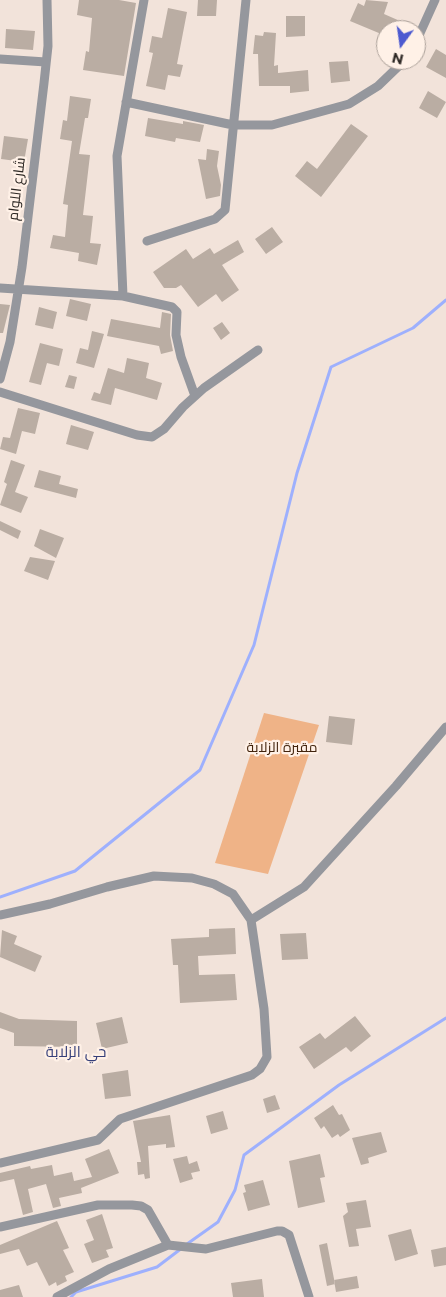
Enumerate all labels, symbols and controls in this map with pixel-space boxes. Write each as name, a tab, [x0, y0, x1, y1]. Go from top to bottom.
north arrow	[376, 20, 426, 70]
text: N	[390, 48, 405, 69]
street label: شارع اللوام	[5, 157, 29, 221]
park label: مقبرة الزلابة	[247, 740, 317, 756]
district label: حي الزلابة	[46, 1044, 106, 1062]

